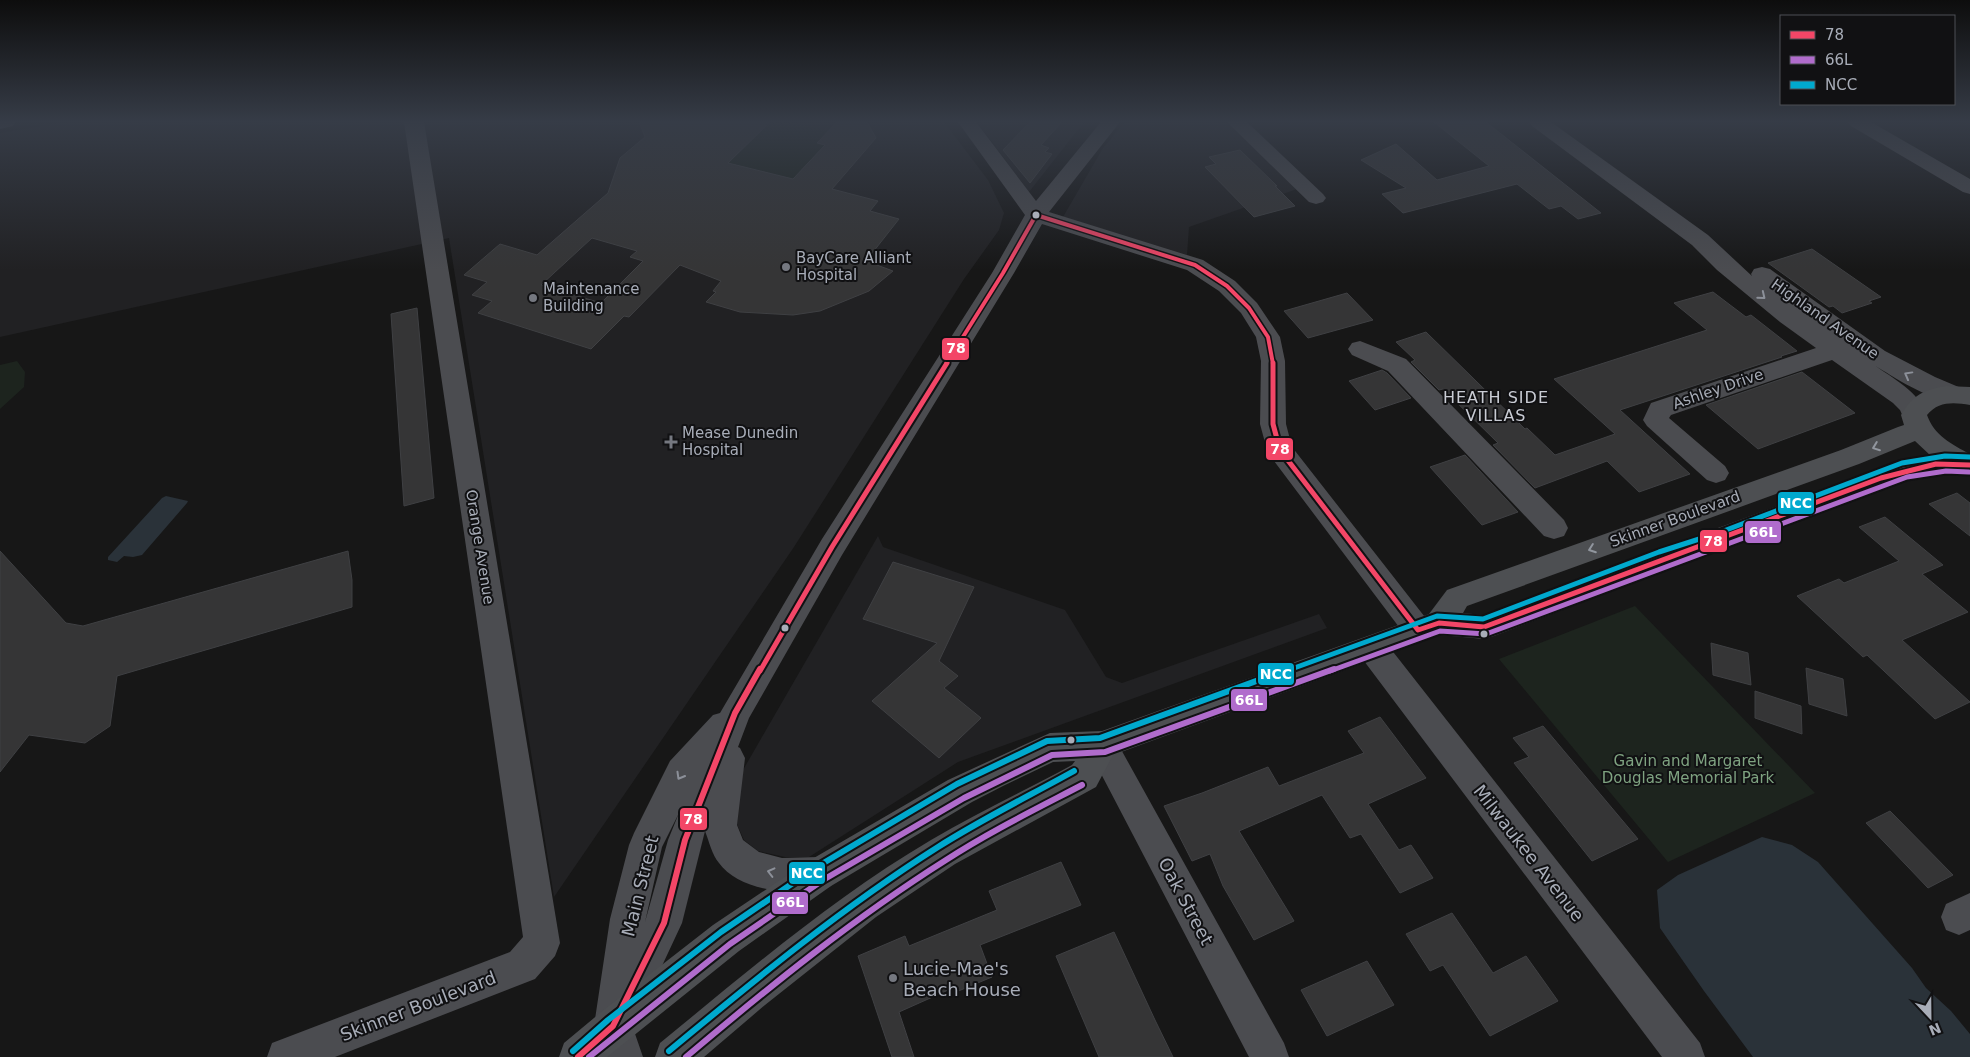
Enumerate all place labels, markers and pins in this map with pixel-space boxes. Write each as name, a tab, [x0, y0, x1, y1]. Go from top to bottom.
unlabelled marker	[1031, 210, 1041, 220]
place label: BayCare Alliant Hospital	[796, 249, 911, 284]
marker: BayCare Alliant Hospital	[780, 261, 792, 273]
place label: Maintenance Building	[543, 280, 640, 315]
marker: Maintenance Building	[527, 292, 539, 304]
place label: Mease Dunedin Hospital	[682, 424, 798, 459]
marker: Mease Dunedin Hospital	[664, 435, 678, 449]
unlabelled marker	[780, 623, 790, 633]
unlabelled marker	[1479, 629, 1489, 639]
unlabelled marker	[1066, 735, 1076, 745]
place label: Lucie-Mae's Beach House	[903, 958, 1021, 1000]
marker: Lucie-Mae's Beach House	[887, 972, 899, 984]

